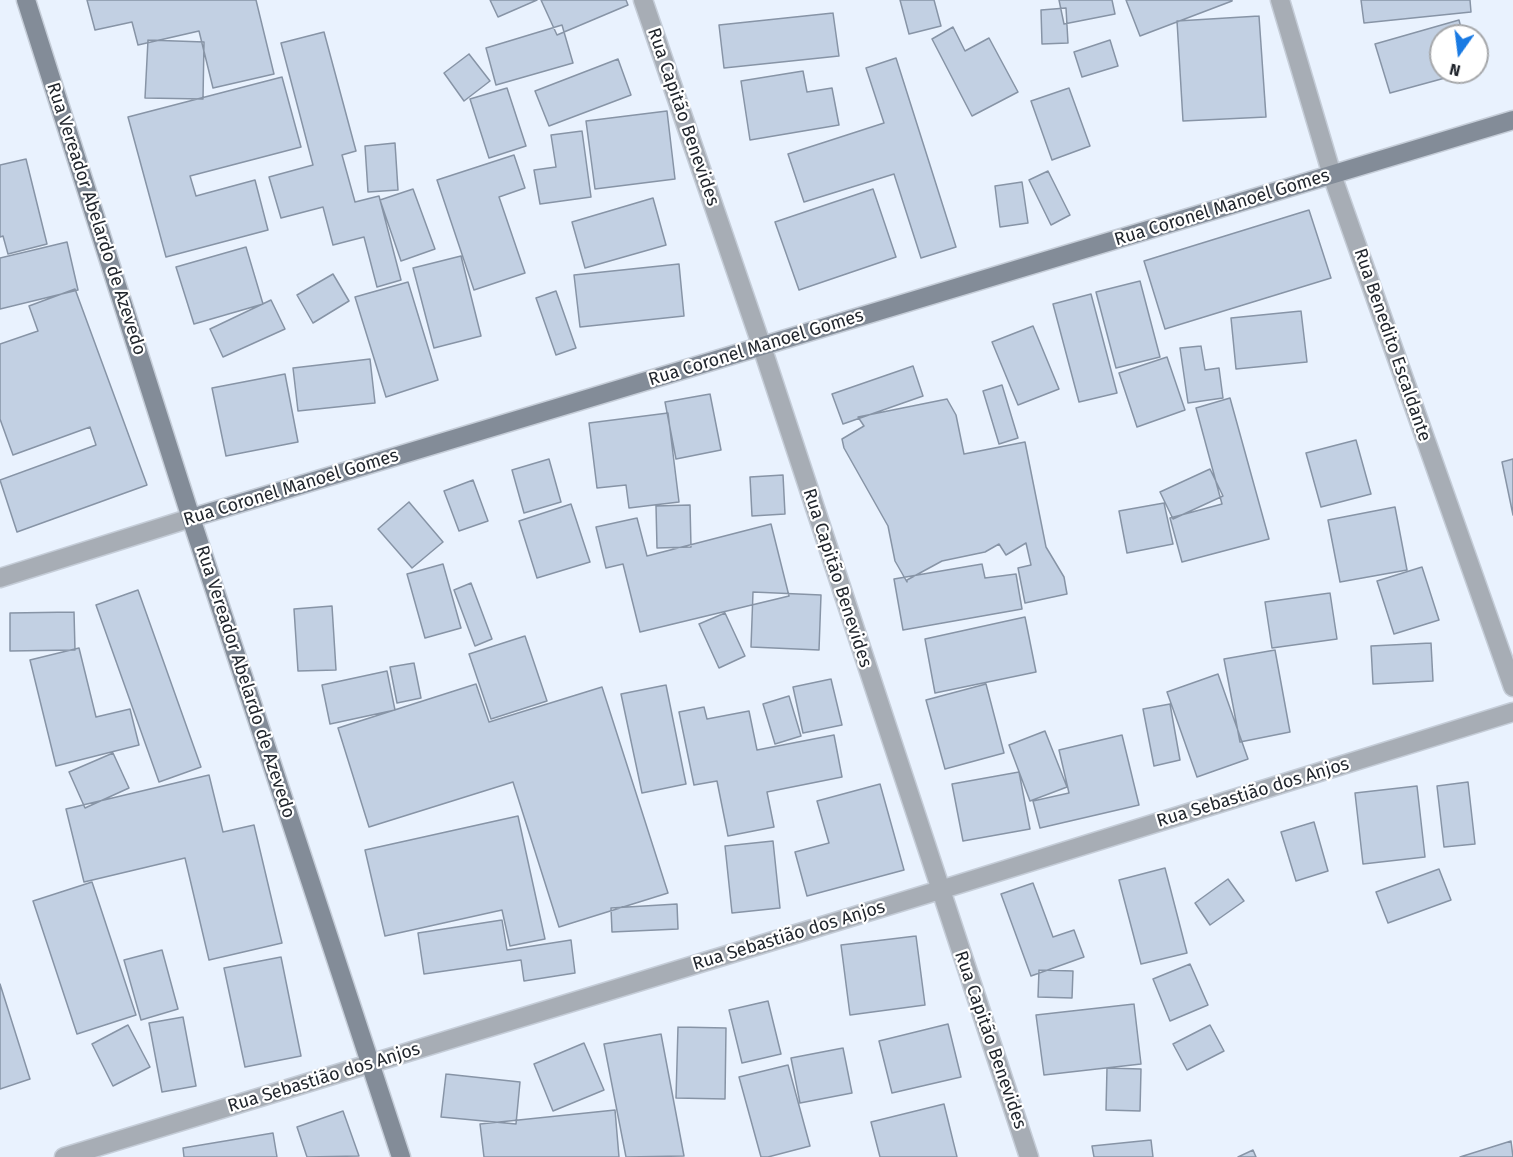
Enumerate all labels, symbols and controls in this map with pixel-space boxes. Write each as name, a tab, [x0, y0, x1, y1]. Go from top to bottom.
north arrow	[1429, 24, 1489, 84]
street label: Rua Capitão Benevides	[642, 25, 724, 209]
text: N	[1448, 60, 1462, 81]
street label: Rua Vereador Abelardo de Azevedo	[42, 80, 150, 358]
street label: Rua Coronel Manoel Gomes	[1112, 165, 1332, 251]
street label: Rua Benedito Escaldante	[1349, 246, 1435, 444]
street label: Rua Coronel Manoel Gomes	[646, 305, 866, 391]
street label: Rua Coronel Manoel Gomes	[181, 445, 401, 531]
street label: Rua Capitão Benevides	[798, 486, 876, 670]
street label: Rua Vereador Abelardo de Azevedo	[191, 543, 299, 821]
street label: Rua Sebastião dos Anjos	[1154, 753, 1352, 833]
street label: Rua Sebastião dos Anjos	[690, 896, 888, 976]
street label: Rua Capitão Benevides	[949, 948, 1031, 1132]
street label: Rua Sebastião dos Anjos	[225, 1038, 423, 1118]

